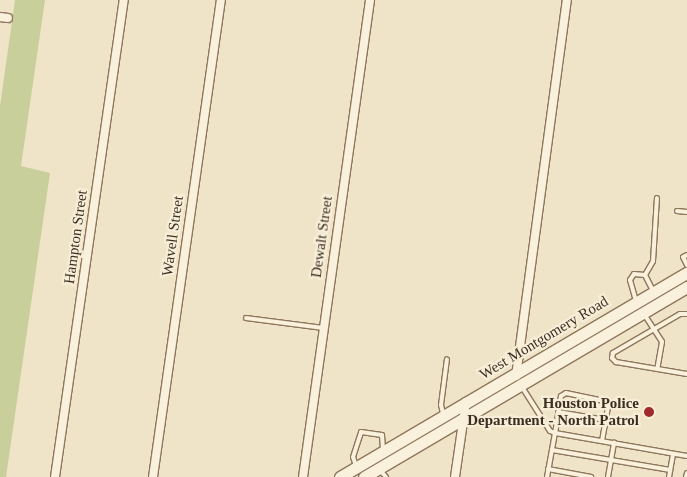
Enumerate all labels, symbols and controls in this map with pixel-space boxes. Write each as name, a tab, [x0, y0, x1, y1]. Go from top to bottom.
street label: Hampton Street	[61, 189, 91, 285]
street label: Wavell Street	[158, 195, 188, 277]
street label: Dewalt Street	[307, 195, 337, 279]
street label: West Montgomery Road	[476, 292, 612, 384]
place label: Houston Police Department - North Patrol	[467, 394, 639, 429]
marker: Houston Police Department - North Patrol	[643, 406, 655, 418]

